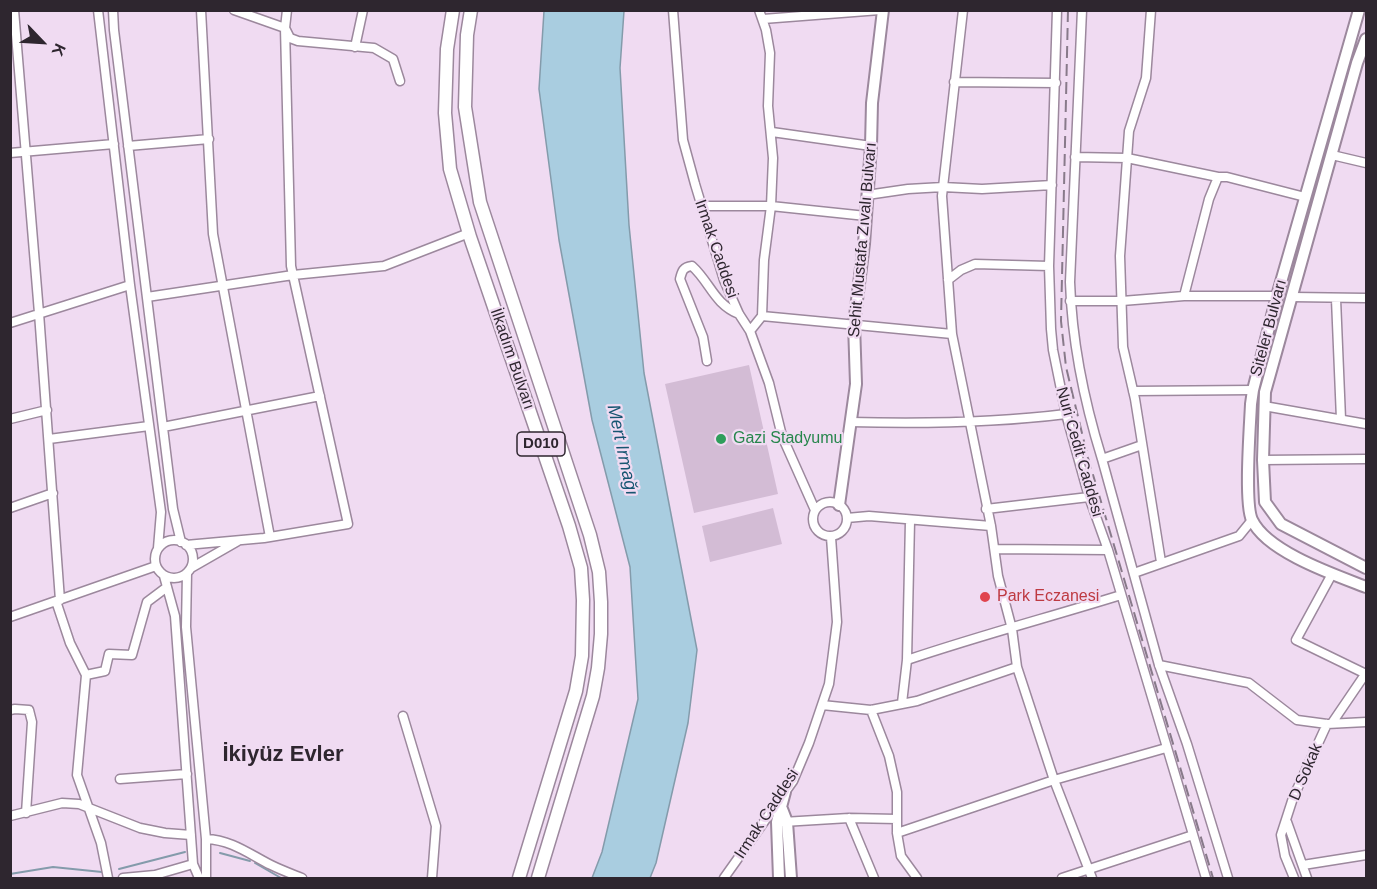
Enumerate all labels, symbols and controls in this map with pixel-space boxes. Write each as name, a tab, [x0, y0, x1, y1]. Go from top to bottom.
north arrow	[12, 12, 72, 72]
text: K	[49, 41, 69, 59]
street label: Sehit Mustafa Zıvalı Bulvarı	[845, 142, 881, 338]
street label: Irmak Caddesi	[690, 197, 742, 301]
street label: Siteler Bulvarı	[1247, 277, 1291, 379]
street label: İlkadım Bulvarı	[486, 306, 538, 412]
street label: Nuri Cedit Caddesi	[1051, 385, 1107, 519]
water label: Mert Irmağı	[602, 403, 642, 497]
place label: Gazi Stadyumu	[733, 429, 842, 449]
road number: D010	[517, 432, 565, 456]
marker: Gazi Stadyumu	[714, 432, 728, 446]
place label: Park Eczanesi	[997, 587, 1099, 607]
marker: Park Eczanesi	[978, 590, 992, 604]
street label: D Sokak	[1285, 740, 1327, 804]
district label: İkiyüz Evler	[222, 742, 344, 768]
street label: Irmak Caddesi	[731, 766, 803, 862]

